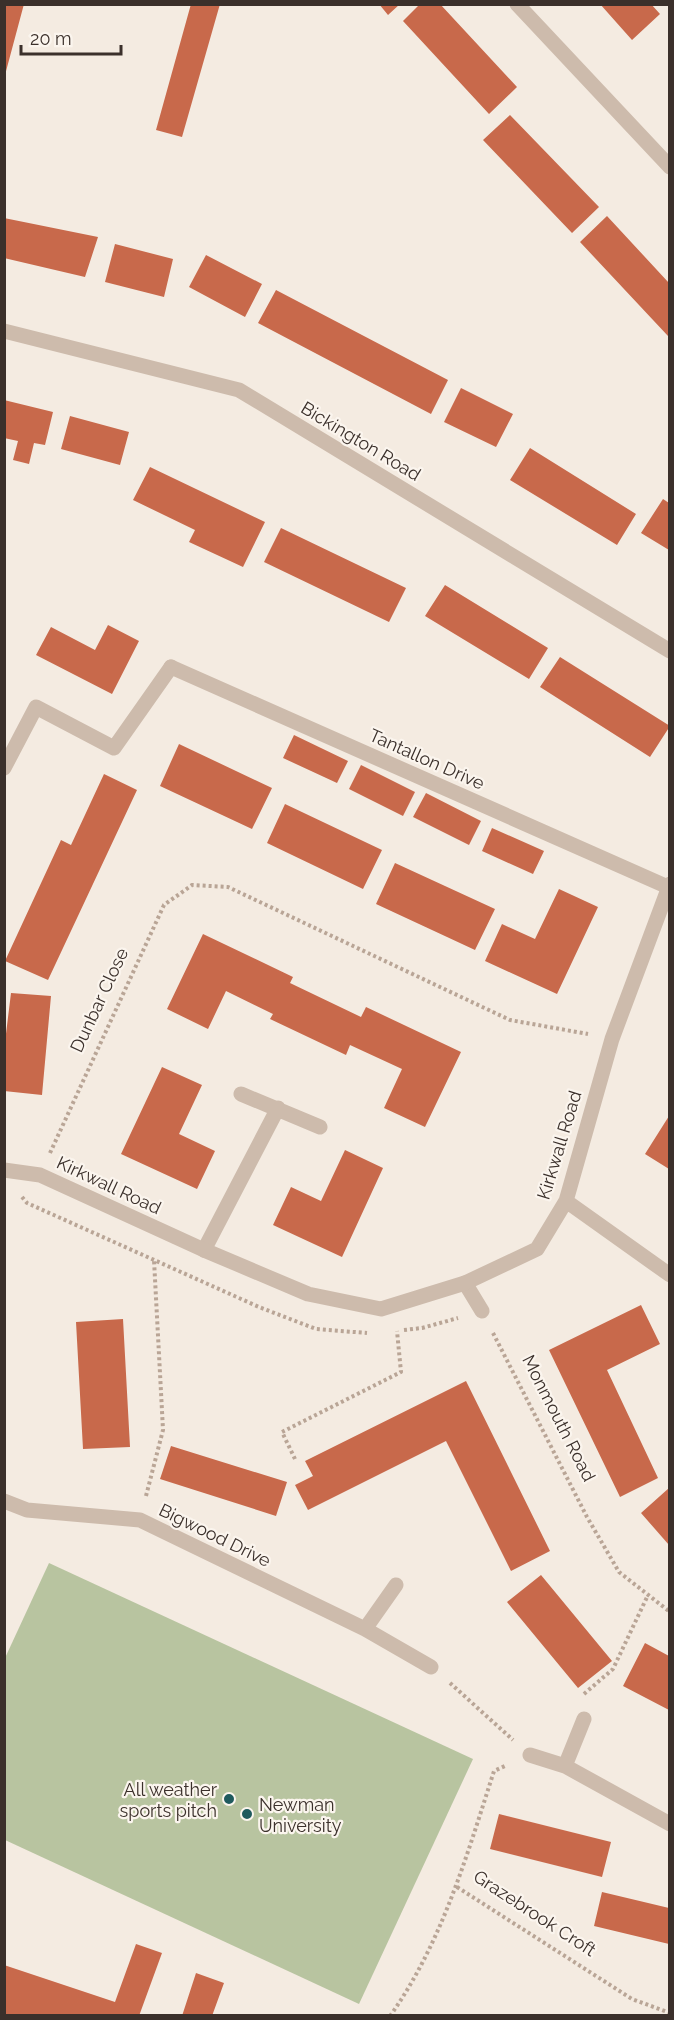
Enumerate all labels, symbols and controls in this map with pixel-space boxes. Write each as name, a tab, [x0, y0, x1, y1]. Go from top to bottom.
scale bar	[21, 18, 122, 56]
text: 20 m	[30, 28, 72, 49]
street label: Bickington Road	[297, 397, 425, 485]
street label: Tantallon Drive	[366, 724, 488, 794]
street label: Dunbar Close	[66, 944, 133, 1056]
street label: Kirkwall Road	[533, 1088, 585, 1202]
street label: Kirkwall Road	[54, 1152, 164, 1218]
street label: Monmouth Road	[518, 1351, 600, 1485]
street label: Bigwood Drive	[156, 1499, 275, 1571]
place label: All weather sports pitch	[120, 1779, 218, 1821]
marker: All weather sports pitch	[222, 1792, 236, 1806]
place label: Newman University	[259, 1794, 342, 1836]
marker: Newman University	[240, 1807, 254, 1821]
street label: Grazebrook Croft	[470, 1866, 600, 1960]

